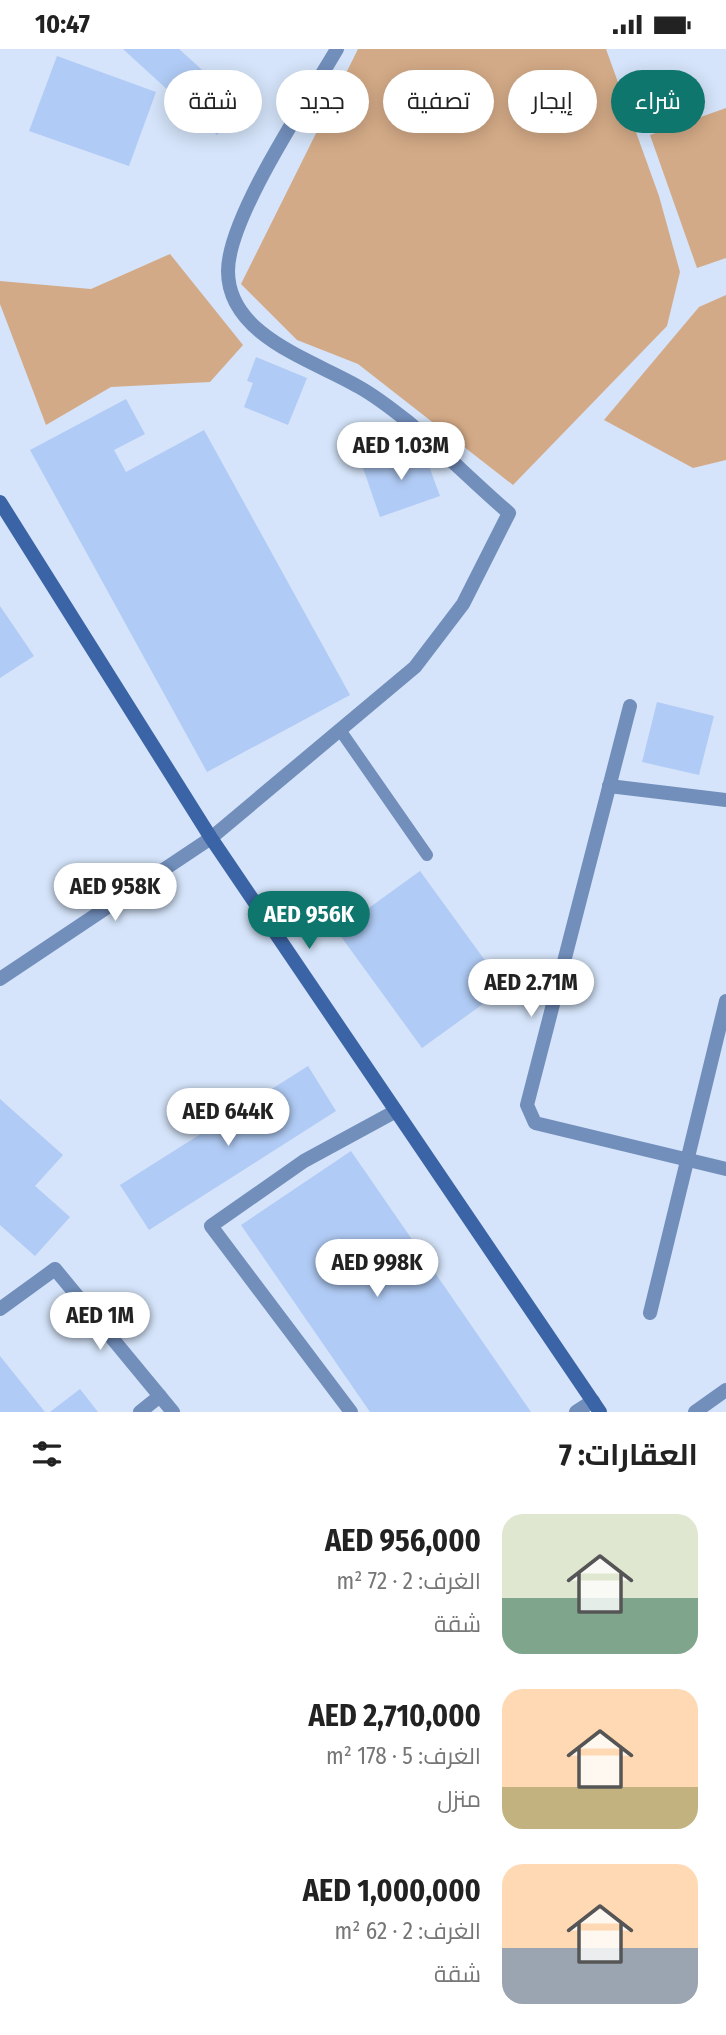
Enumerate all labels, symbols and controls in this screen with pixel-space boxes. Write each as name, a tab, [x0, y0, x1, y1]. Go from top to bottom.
text: 10:47	[35, 9, 90, 40]
chip: شقة	[164, 70, 262, 133]
chip: جديد	[276, 70, 369, 133]
chip: تصفية	[383, 70, 494, 133]
chip: إيجار	[508, 70, 597, 133]
chip: شراء	[611, 70, 705, 133]
pin: AED 1.03M	[321, 423, 481, 482]
text: AED 1.03M	[353, 431, 449, 459]
pin: AED 958K	[43, 863, 187, 923]
text: AED 958K	[70, 872, 160, 900]
pin: AED 956K	[237, 891, 381, 951]
text: AED 956K	[264, 900, 354, 928]
pin: AED 2.71M	[451, 960, 611, 1019]
text: AED 2.71M	[484, 968, 578, 996]
pin: AED 644K	[156, 1089, 300, 1148]
text: AED 644K	[183, 1097, 273, 1125]
pin: AED 998K	[305, 1239, 449, 1299]
text: AED 998K	[331, 1248, 423, 1276]
pin: AED 1M	[43, 1293, 157, 1352]
text: AED 1M	[66, 1301, 134, 1329]
icon: filters	[28, 1435, 66, 1473]
text: العقارات: 7	[559, 1437, 698, 1473]
text: AED 956,000	[325, 1523, 481, 1559]
icon: home	[558, 1542, 642, 1626]
text: الغرف: 2 · 72 m²	[337, 1567, 481, 1595]
text: شقة	[434, 1610, 481, 1638]
text: AED 2,710,000	[309, 1698, 481, 1734]
icon: home	[558, 1717, 642, 1801]
text: الغرف: 5 · 178 m²	[326, 1742, 481, 1770]
text: منزل	[437, 1785, 481, 1813]
text: AED 1,000,000	[303, 1873, 481, 1909]
icon: home	[558, 1892, 642, 1976]
text: الغرف: 2 · 62 m²	[334, 1917, 481, 1945]
text: شقة	[434, 1960, 481, 1988]

